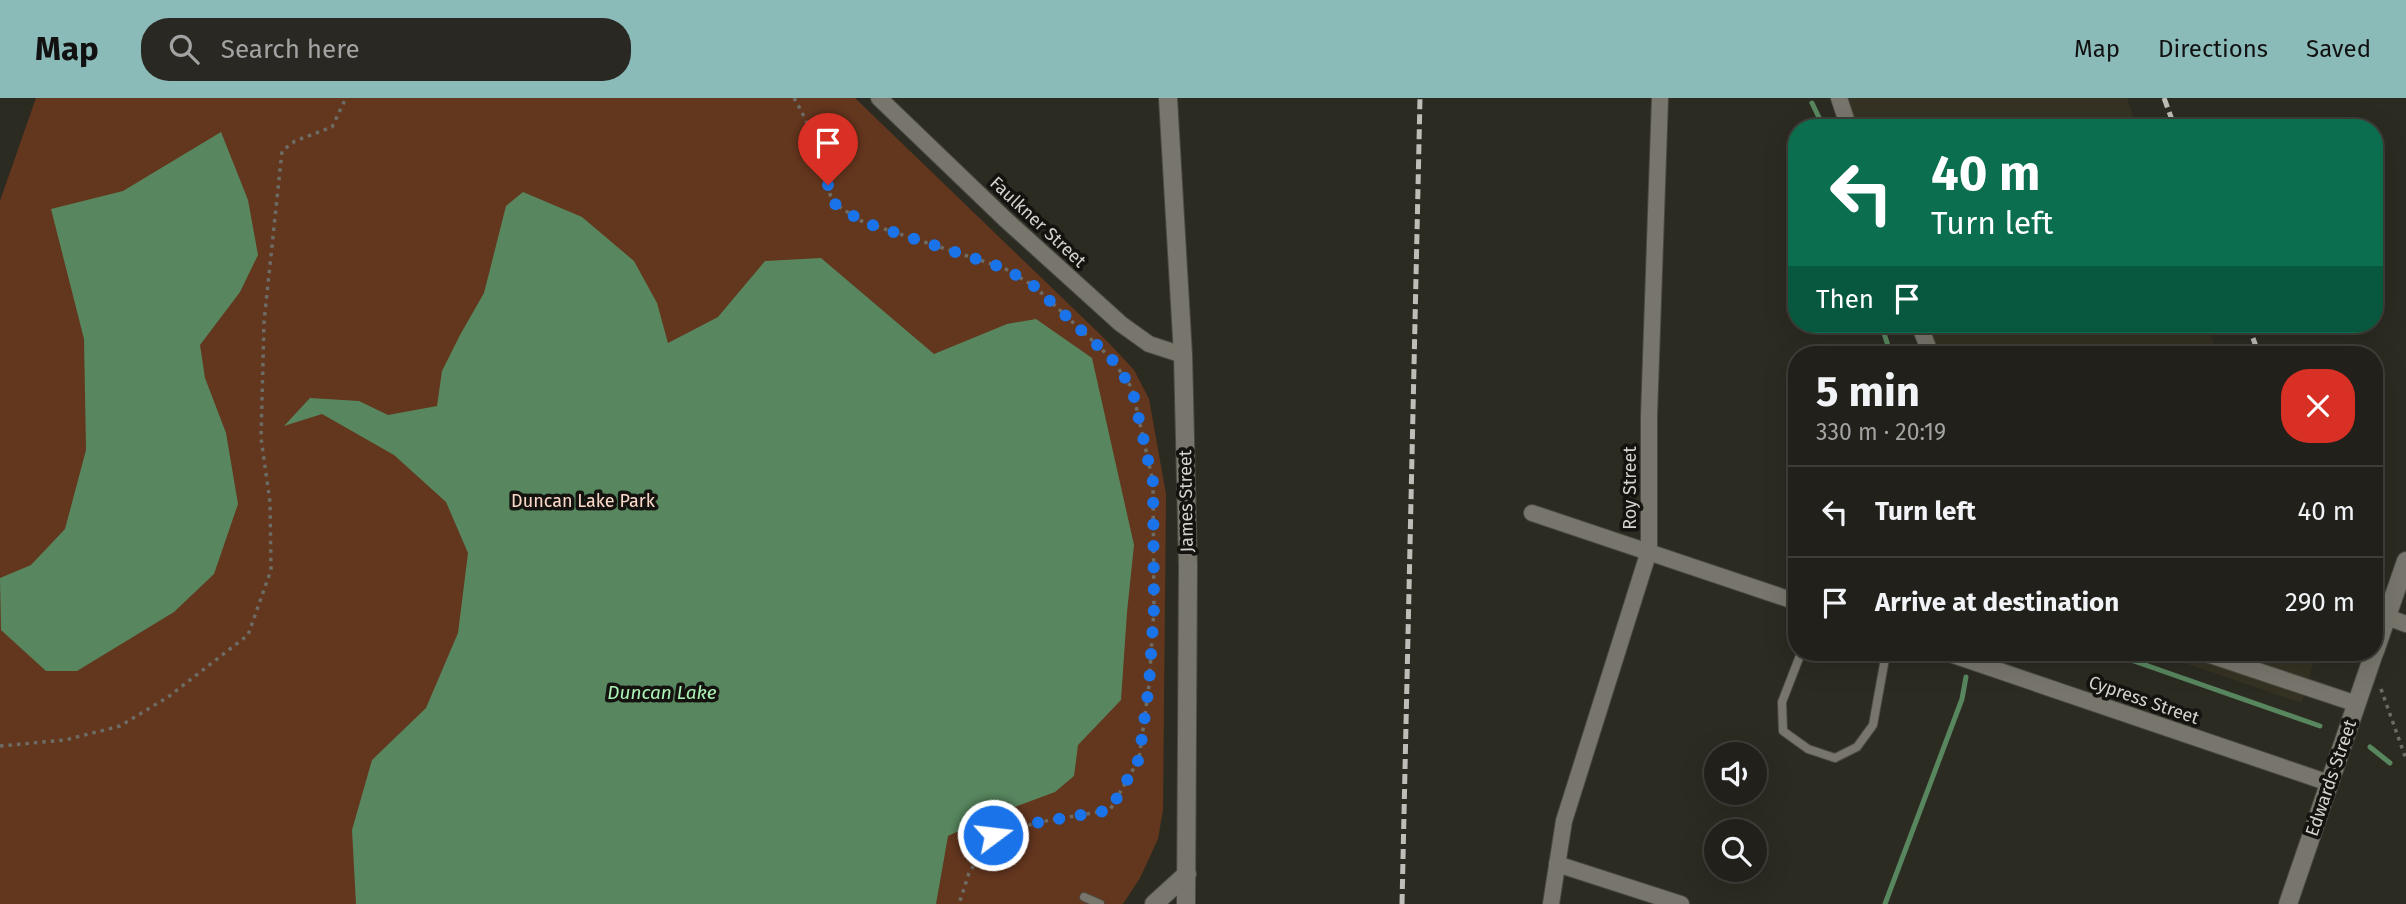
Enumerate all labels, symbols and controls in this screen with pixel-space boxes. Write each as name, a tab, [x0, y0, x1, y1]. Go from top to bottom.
search box	[141, 18, 631, 81]
text: Map	[35, 29, 99, 69]
icon: search	[165, 30, 203, 68]
text: Search here	[221, 34, 360, 65]
text: Map	[2074, 35, 2120, 63]
text: Directions	[2158, 35, 2268, 63]
text: Saved	[2306, 35, 2371, 63]
pin	[798, 113, 858, 185]
icon: arrive	[809, 124, 847, 162]
text: 40 m	[1931, 144, 2040, 203]
icon: left	[1816, 147, 1907, 238]
street label: Faulkner Street	[985, 172, 1091, 272]
text: Turn left	[1931, 204, 2053, 242]
icon: arrive	[1888, 280, 1926, 318]
text: Then	[1816, 284, 1874, 315]
text: 5 min	[1816, 367, 1920, 417]
button: close	[2281, 369, 2355, 443]
text: 330 m · 20:19	[1816, 418, 1946, 446]
street label: Roy Street	[1619, 446, 1641, 530]
street label: James Street	[1174, 449, 1198, 552]
park label: Duncan Lake Park	[511, 490, 656, 512]
icon: left	[1816, 493, 1854, 531]
text: Turn left	[1875, 496, 1976, 527]
text: 40 m	[2297, 496, 2355, 527]
icon: arrive	[1816, 584, 1854, 622]
text: Arrive at destination	[1875, 587, 2119, 618]
text: 290 m	[2285, 587, 2355, 618]
street label: Cypress Street	[2086, 671, 2203, 729]
water label: Duncan Lake	[607, 681, 717, 704]
street label: Edwards Street	[2301, 716, 2361, 839]
map controls	[1704, 742, 1767, 882]
button: sound	[1704, 742, 1767, 805]
position arrow	[956, 798, 1030, 872]
button: search	[1704, 819, 1767, 882]

